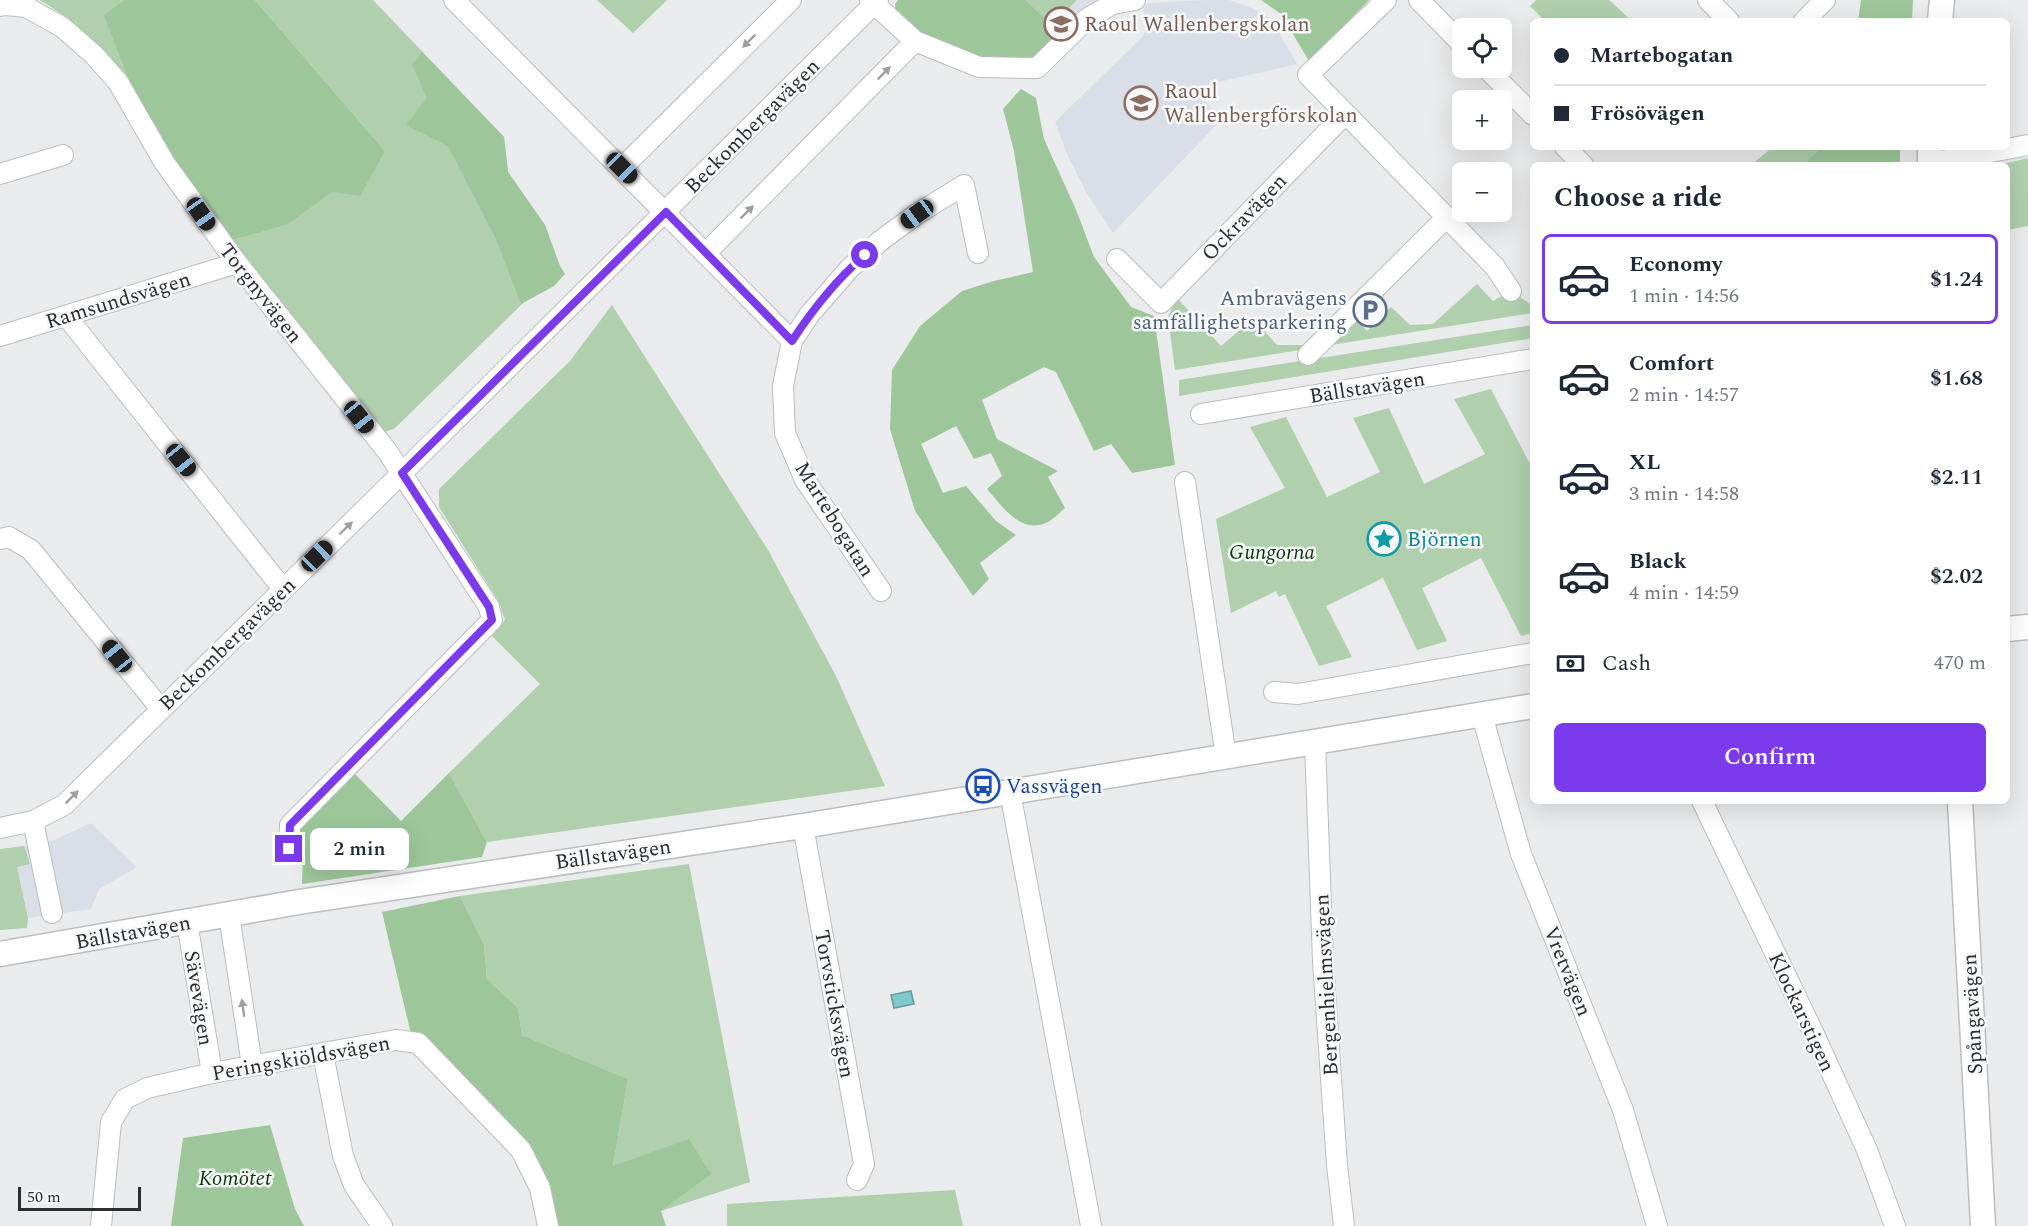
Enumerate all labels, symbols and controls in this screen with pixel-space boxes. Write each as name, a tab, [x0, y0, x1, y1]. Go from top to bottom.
school or university icon: Raoul Wallenbergskolan	[1043, 6, 1079, 42]
place label: Raoul Wallenbergskolan	[1084, 9, 1310, 41]
map controls	[1452, 18, 1512, 222]
button: locate	[1452, 18, 1512, 78]
one-way arrow	[743, 34, 757, 48]
text: Martebogatan	[1590, 39, 1733, 72]
street label: Beckombergavägen	[678, 52, 828, 202]
one-way arrow	[876, 66, 890, 80]
place label: Raoul Wallenbergförskolan	[1164, 76, 1358, 132]
school or university icon: Raoul Wallenbergförskolan	[1123, 85, 1159, 121]
button: +	[1452, 90, 1512, 150]
text: Frösövägen	[1590, 97, 1705, 130]
car	[603, 149, 641, 187]
button: −	[1452, 162, 1512, 222]
street label: Ockravägen	[1195, 166, 1295, 269]
text: Choose a ride	[1554, 177, 1722, 219]
car	[183, 194, 219, 234]
car	[897, 196, 937, 232]
one-way arrow	[740, 204, 754, 219]
street label: Torgnyvägen	[211, 236, 310, 351]
route start	[851, 241, 878, 268]
text: Economy	[1629, 248, 1722, 281]
icon: car	[1557, 252, 1611, 306]
text: $1.24	[1930, 263, 1983, 296]
street label: Ramsundsvägen	[42, 264, 195, 338]
text: 1 min · 14:56	[1629, 281, 1739, 311]
place label: Ambravägens samfällighetsparkering	[1133, 283, 1347, 339]
parking icon: Ambravägens samfällighetsparkering	[1352, 292, 1388, 328]
text: Comfort	[1629, 347, 1714, 380]
icon: car	[1557, 351, 1611, 405]
text: $1.68	[1930, 362, 1983, 395]
street label: Bällstavägen	[1307, 363, 1427, 413]
text: 2 min · 14:57	[1629, 380, 1739, 410]
car	[341, 397, 377, 437]
car	[163, 440, 199, 480]
text: XL	[1629, 446, 1660, 479]
icon: car	[1557, 450, 1611, 504]
street label: Martebogatan	[786, 456, 882, 584]
text: $2.11	[1930, 461, 1983, 494]
text: 3 min · 14:58	[1629, 479, 1739, 509]
place icon: Björnen	[1366, 521, 1402, 557]
one-way arrow	[338, 522, 352, 536]
place label: Björnen	[1407, 524, 1482, 556]
car	[298, 537, 336, 575]
park label: Gungorna	[1229, 537, 1315, 569]
text: Black	[1629, 545, 1687, 578]
icon: car	[1557, 549, 1611, 603]
text: $2.02	[1930, 560, 1983, 593]
street label: Beckombergavägen	[152, 571, 304, 719]
text: 4 min · 14:59	[1629, 578, 1739, 608]
car	[99, 636, 135, 676]
icon: cash	[1554, 647, 1587, 680]
text: Cash	[1602, 647, 1651, 680]
text: 470 m	[1934, 648, 1986, 678]
button: Confirm	[1554, 723, 1986, 792]
bus stop icon: Vassvägen	[965, 768, 1001, 804]
place label: Vassvägen	[1006, 771, 1103, 803]
one-way arrow	[64, 791, 78, 805]
callout: 2 min	[310, 828, 409, 870]
street label: Bällstavägen	[553, 831, 673, 879]
text: 2 min	[334, 834, 385, 864]
route end	[275, 835, 302, 862]
street label: Bergenhielmsvägen	[1306, 893, 1348, 1077]
street label: Bällstavägen	[73, 907, 193, 959]
street label: Vretvägen	[1534, 921, 1600, 1021]
street label: Torvsticksvägen	[805, 928, 863, 1081]
street label: Klockarstigen	[1759, 947, 1843, 1078]
street label: Sävevägen	[175, 948, 221, 1048]
street label: Spångavägen	[1954, 953, 1992, 1075]
one-way arrow	[239, 998, 248, 1017]
street label: Peringskiöldsvägen	[209, 1028, 393, 1090]
park label: Komötet	[199, 1163, 272, 1195]
scale bar	[18, 1184, 141, 1212]
text: 50 m	[27, 1185, 61, 1209]

